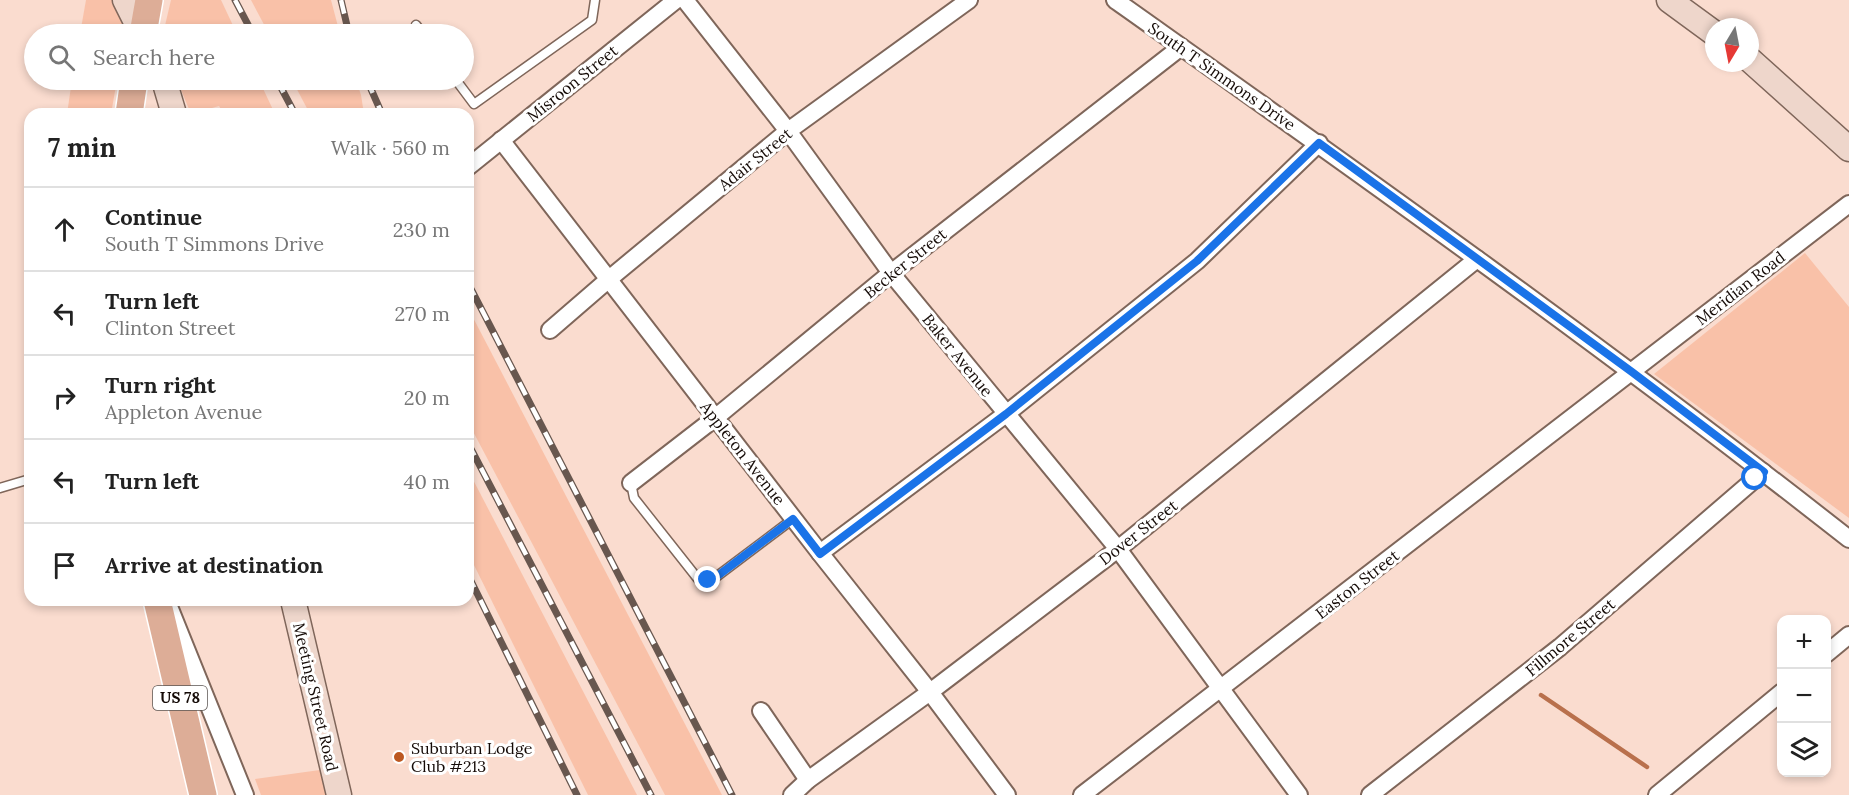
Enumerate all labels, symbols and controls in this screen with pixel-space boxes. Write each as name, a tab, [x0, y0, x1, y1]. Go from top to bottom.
street label: South T Simmons Drive	[1145, 18, 1300, 135]
north arrow	[1705, 18, 1759, 72]
search box	[24, 24, 474, 90]
street label: Misroon Street	[522, 40, 622, 126]
icon: search	[45, 41, 78, 74]
text: Search here	[93, 43, 215, 71]
street label: Adair Street	[713, 123, 796, 195]
text: 7 min	[48, 131, 116, 164]
text: Walk · 560 m	[331, 135, 450, 160]
text: Continue	[105, 203, 202, 231]
icon: ahead	[48, 213, 81, 246]
text: 230 m	[393, 217, 450, 242]
street label: Becker Street	[860, 223, 951, 302]
text: South T Simmons Drive	[105, 231, 324, 256]
street label: Meridian Road	[1691, 247, 1789, 329]
text: Turn left	[105, 287, 199, 315]
icon: left	[48, 297, 81, 330]
text: 270 m	[394, 301, 450, 326]
street label: Baker Avenue	[919, 310, 998, 401]
text: Clinton Street	[105, 315, 236, 340]
text: Turn right	[105, 371, 216, 399]
icon: right	[48, 381, 81, 414]
text: 20 m	[404, 385, 450, 410]
street label: Appleton Avenue	[696, 396, 790, 509]
text: Appleton Avenue	[105, 399, 262, 424]
route start	[1741, 464, 1767, 490]
icon: left	[48, 465, 81, 498]
text: Turn left	[105, 467, 199, 495]
text: 40 m	[404, 469, 450, 494]
street label: Dover Street	[1095, 495, 1182, 569]
street label: Easton Street	[1311, 545, 1403, 623]
icon: arrive	[48, 549, 81, 582]
text: Arrive at destination	[105, 551, 323, 579]
route end	[694, 566, 720, 592]
street label: Fillmore Street	[1521, 593, 1619, 680]
map controls	[1777, 615, 1831, 777]
button: +	[1777, 615, 1831, 669]
street label: Meeting Street Road	[289, 621, 343, 774]
button: −	[1777, 669, 1831, 723]
road number: US 78	[153, 686, 207, 710]
button: layers	[1777, 723, 1831, 777]
place label: Suburban Lodge Club #213	[411, 738, 533, 776]
marker: Suburban Lodge Club #213	[392, 750, 406, 764]

